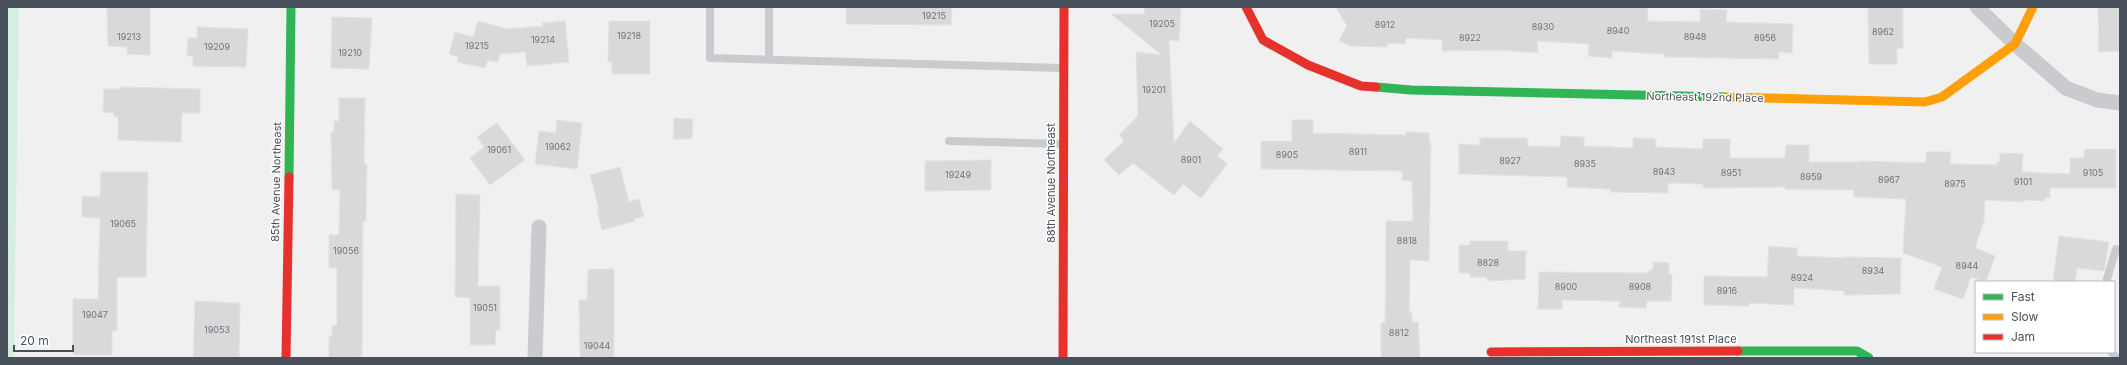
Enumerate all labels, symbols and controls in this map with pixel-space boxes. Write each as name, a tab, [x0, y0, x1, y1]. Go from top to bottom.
house number: 19215	[922, 10, 946, 21]
house number: 19205	[1149, 18, 1175, 29]
house number: 8912	[1375, 19, 1395, 30]
house number: 8930	[1532, 21, 1555, 32]
house number: 8940	[1607, 25, 1630, 36]
house number: 8962	[1872, 26, 1894, 37]
house number: 19218	[617, 30, 641, 41]
house number: 19213	[117, 31, 141, 42]
house number: 8948	[1684, 31, 1707, 42]
house number: 8922	[1459, 32, 1481, 43]
house number: 8956	[1754, 32, 1777, 43]
house number: 19214	[531, 34, 555, 45]
house number: 19215	[465, 40, 489, 51]
house number: 19209	[204, 41, 230, 52]
house number: 19210	[338, 47, 362, 58]
house number: 19201	[1142, 84, 1166, 95]
street label: Northeast 192nd Place	[1646, 89, 1764, 105]
street label: 85th Avenue Northeast	[268, 122, 284, 242]
street label: 88th Avenue Northeast	[1044, 123, 1058, 243]
house number: 19062	[545, 141, 571, 152]
house number: 19061	[487, 144, 511, 155]
house number: 8911	[1349, 146, 1367, 157]
house number: 8905	[1276, 149, 1298, 160]
house number: 8901	[1181, 154, 1201, 165]
house number: 8927	[1499, 155, 1521, 166]
house number: 8935	[1574, 158, 1596, 169]
house number: 8943	[1653, 166, 1676, 177]
house number: 8951	[1721, 167, 1741, 178]
house number: 9105	[2083, 167, 2103, 178]
house number: 19249	[945, 169, 971, 180]
house number: 8959	[1800, 171, 1823, 182]
house number: 8967	[1878, 174, 1900, 185]
house number: 9101	[2014, 176, 2032, 187]
house number: 8975	[1944, 178, 1966, 189]
house number: 19065	[110, 218, 136, 229]
house number: 8818	[1397, 235, 1418, 246]
house number: 19056	[333, 245, 359, 256]
house number: 8828	[1477, 257, 1500, 268]
house number: 8944	[1956, 260, 1979, 271]
house number: 8934	[1862, 265, 1884, 276]
house number: 8924	[1791, 272, 1813, 283]
house number: 8900	[1555, 281, 1578, 292]
house number: 8908	[1629, 281, 1652, 292]
legend	[1975, 281, 2115, 353]
house number: 8916	[1717, 285, 1738, 296]
text: Fast	[2011, 289, 2035, 304]
house number: 19051	[473, 302, 497, 313]
house number: 19047	[82, 309, 108, 320]
text: Slow	[2011, 309, 2039, 324]
house number: 19053	[204, 324, 230, 335]
scale bar	[14, 327, 73, 353]
house number: 8812	[1389, 327, 1409, 338]
text: Jam	[2011, 329, 2035, 344]
street label: Northeast 191st Place	[1625, 332, 1737, 346]
text: 20 m	[20, 333, 49, 348]
house number: 19044	[584, 340, 610, 351]

